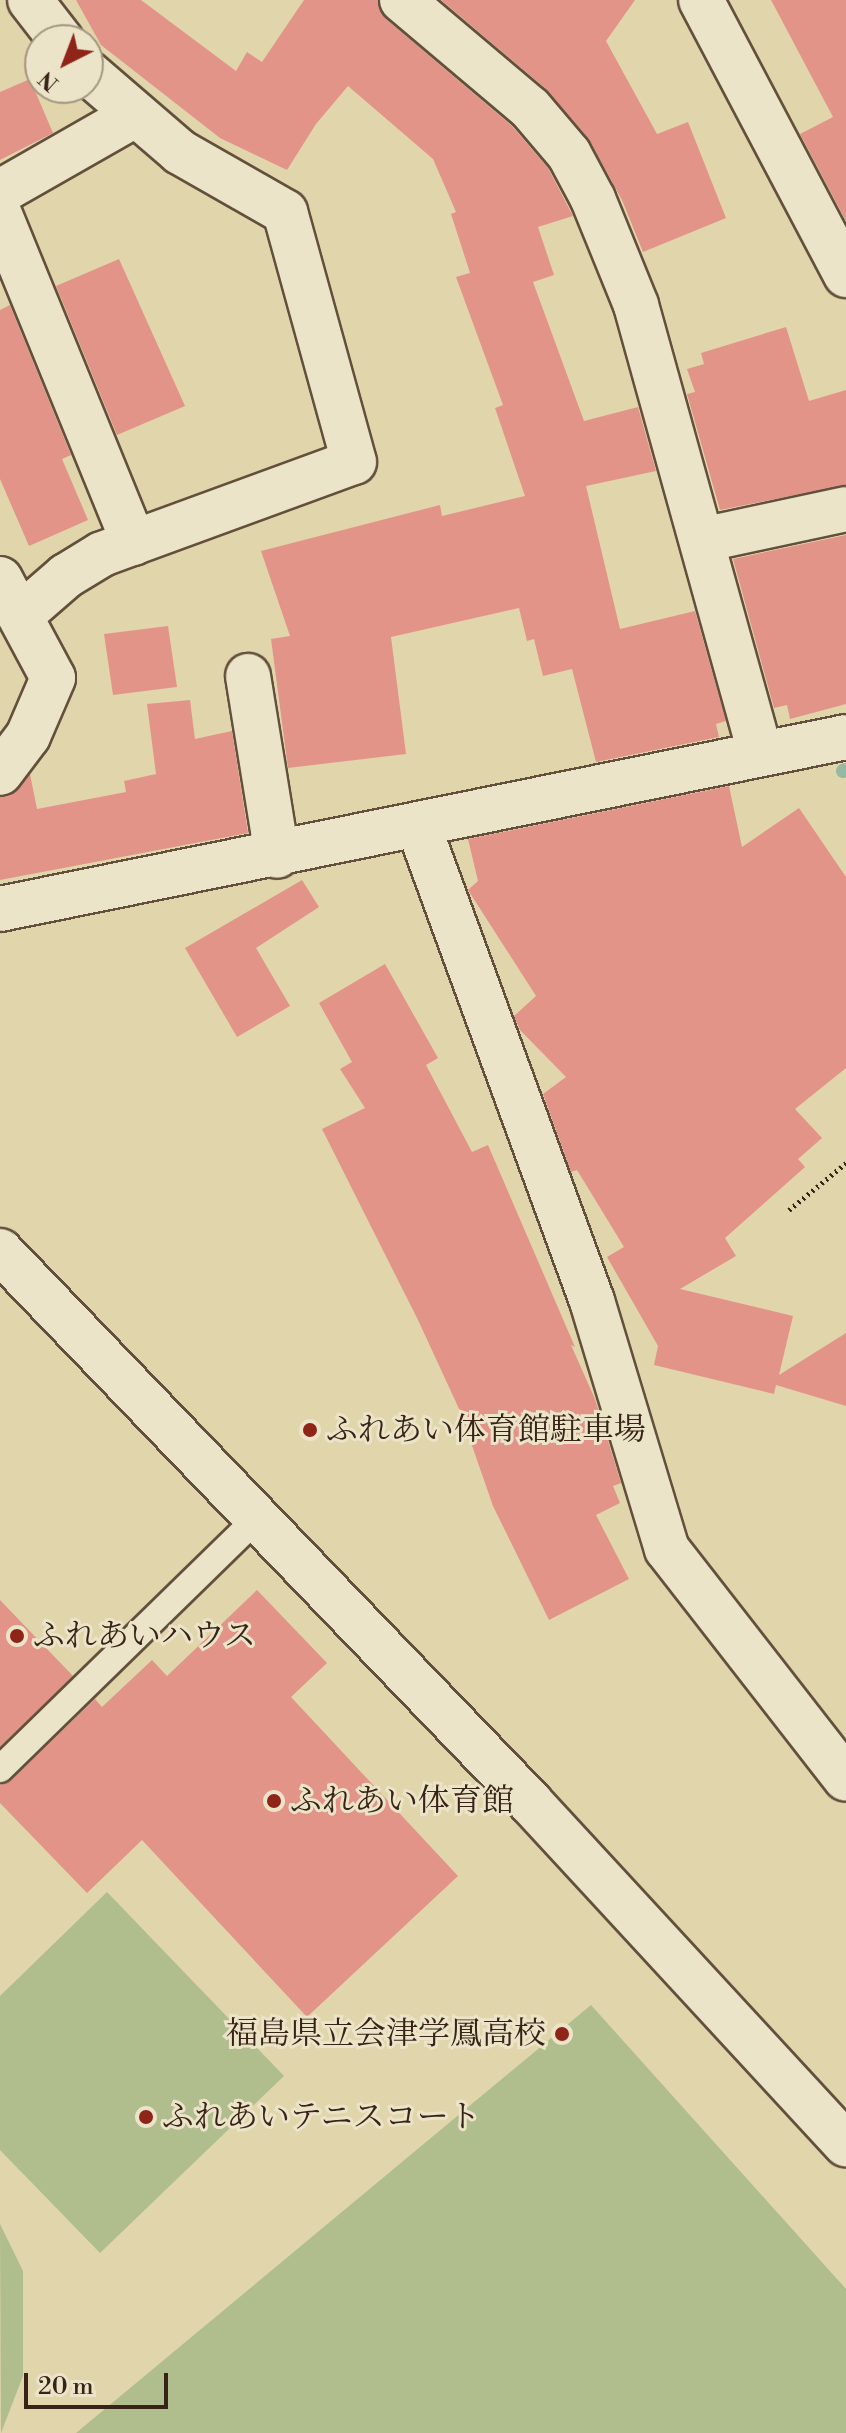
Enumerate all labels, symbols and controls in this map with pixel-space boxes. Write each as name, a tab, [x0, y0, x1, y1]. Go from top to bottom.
north arrow	[24, 24, 104, 104]
text: N	[33, 65, 64, 97]
place label: ふれあい体育館駐車場	[326, 1411, 646, 1449]
marker: ふれあい体育館駐車場	[301, 1421, 319, 1439]
place label: ふれあいハウス	[33, 1617, 257, 1655]
marker: ふれあいハウス	[8, 1627, 26, 1645]
place label: ふれあい体育館	[290, 1782, 514, 1820]
marker: ふれあい体育館	[265, 1792, 283, 1810]
place label: 福島県立会津学鳳高校	[226, 2015, 546, 2053]
marker: 福島県立会津学鳳高校	[553, 2025, 571, 2043]
place label: ふれあいテニスコート	[162, 2098, 482, 2136]
marker: ふれあいテニスコート	[137, 2108, 155, 2126]
scale bar	[28, 2357, 172, 2407]
text: 20 m	[38, 2372, 94, 2402]

